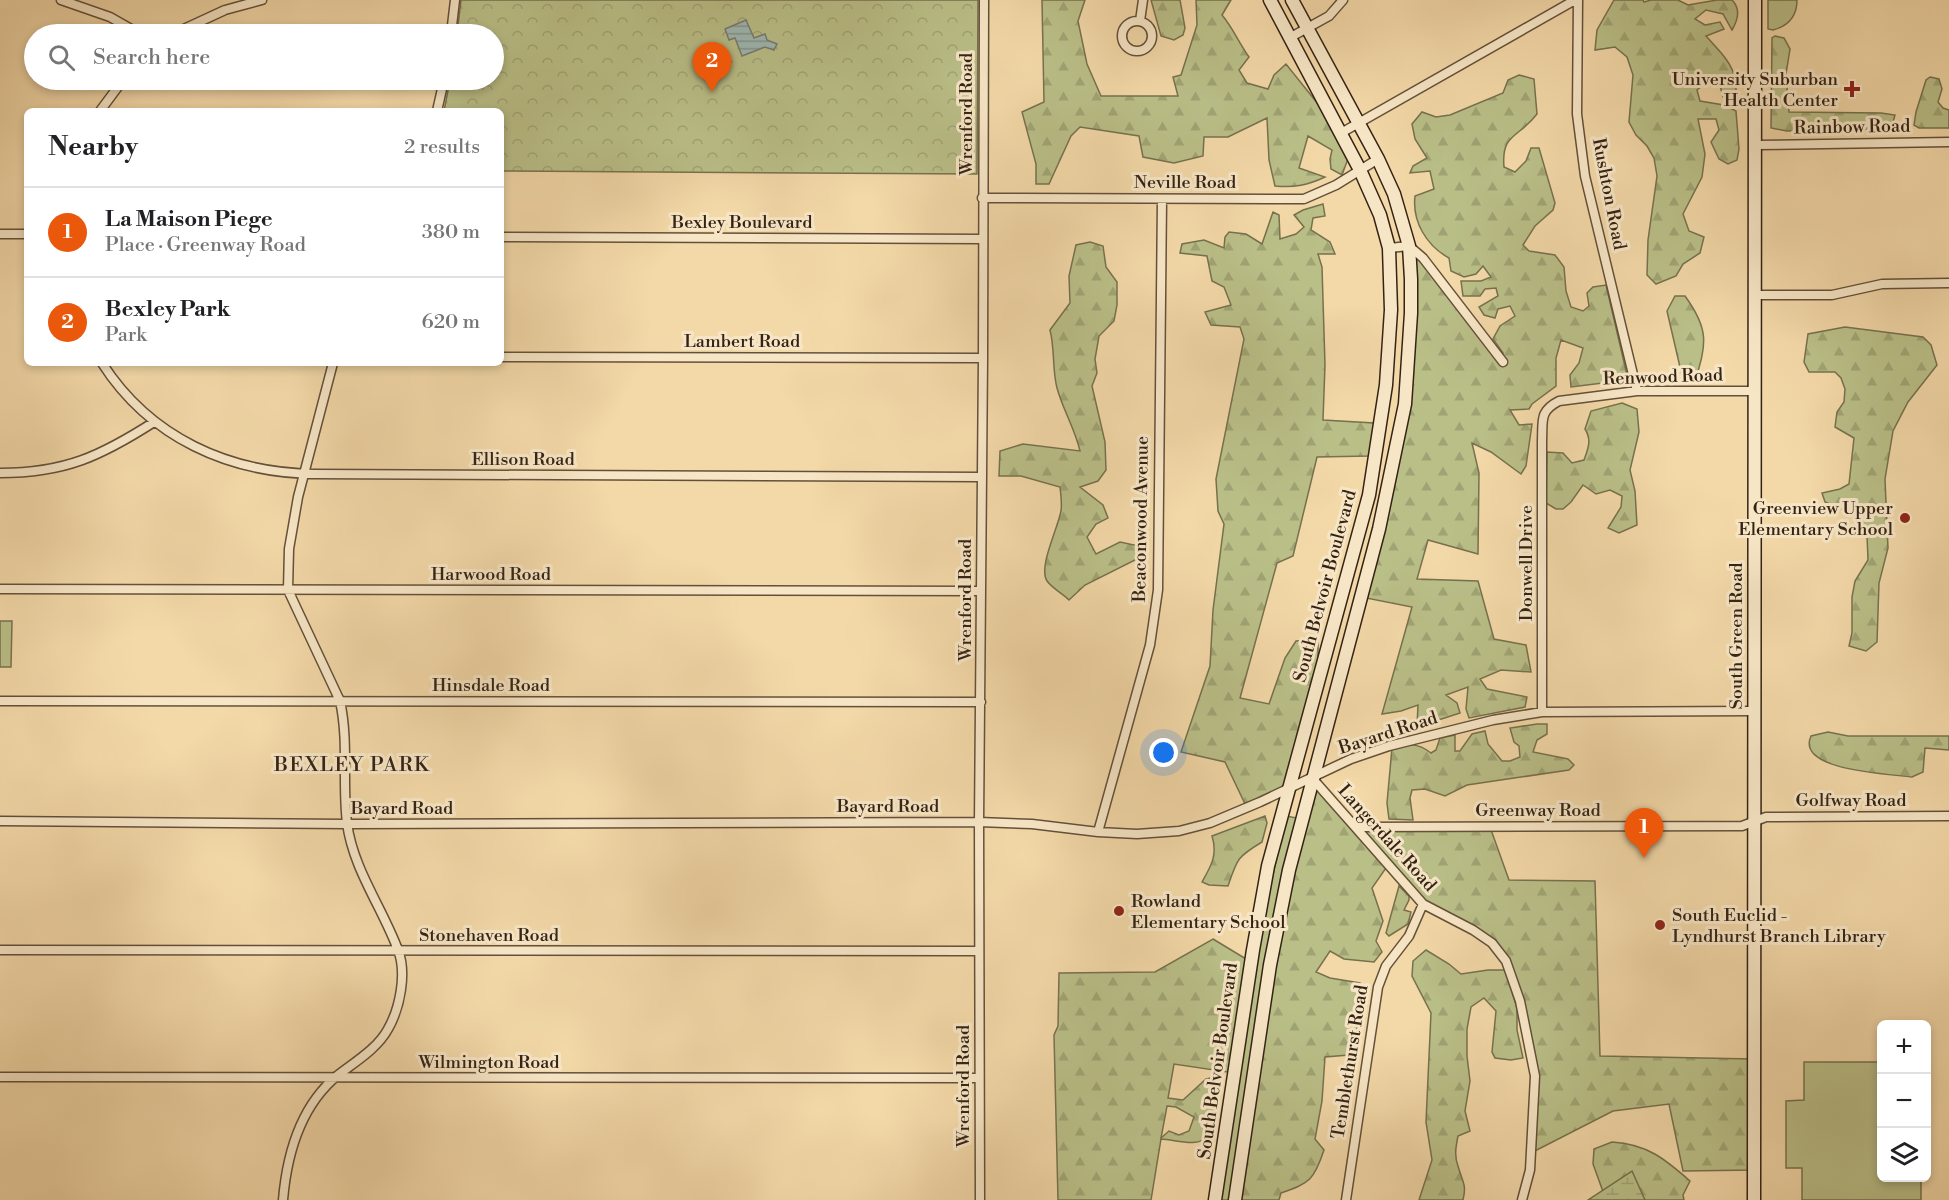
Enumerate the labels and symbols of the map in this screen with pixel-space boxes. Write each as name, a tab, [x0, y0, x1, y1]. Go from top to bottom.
pin: 2	[692, 42, 732, 92]
street label: Wrenford Road	[955, 52, 978, 176]
place label: University Suburban Health Center	[1672, 68, 1838, 112]
marker: University Suburban Health Center	[1843, 80, 1861, 98]
street label: Rainbow Road	[1794, 114, 1911, 140]
street label: Rushton Road	[1587, 136, 1631, 253]
street label: Neville Road	[1134, 171, 1237, 194]
street label: Bexley Boulevard	[671, 211, 813, 234]
street label: Lambert Road	[684, 330, 801, 353]
street label: Renwood Road	[1603, 363, 1724, 391]
street label: Beaconwood Avenue	[1128, 436, 1154, 603]
street label: Ellison Road	[471, 448, 575, 471]
street label: South Belvoir Boulevard	[1288, 487, 1362, 685]
place label: Greenview Upper Elementary School	[1738, 497, 1894, 541]
street label: Donwell Drive	[1515, 505, 1538, 621]
marker: Greenview Upper Elementary School	[1898, 511, 1912, 525]
street label: Wrenford Road	[954, 538, 977, 662]
street label: South Green Road	[1725, 562, 1748, 710]
street label: Harwood Road	[431, 563, 552, 586]
street label: Hinsdale Road	[432, 674, 551, 697]
street label: Bayard Road	[1335, 706, 1441, 760]
your location	[1149, 738, 1178, 767]
district label: BEXLEY PARK	[273, 753, 430, 778]
street label: Langerdale Road	[1333, 779, 1442, 897]
street label: Golfway Road	[1796, 789, 1907, 812]
street label: Bayard Road	[836, 795, 940, 818]
street label: Bayard Road	[350, 797, 454, 820]
street label: Greenway Road	[1475, 799, 1602, 822]
pin: 1	[1624, 808, 1664, 858]
place label: Rowland Elementary School	[1131, 890, 1286, 934]
marker: Rowland Elementary School	[1112, 904, 1126, 918]
place label: South Euclid - Lyndhurst Branch Library	[1672, 904, 1886, 948]
marker: South Euclid - Lyndhurst Branch Library	[1653, 918, 1667, 932]
street label: Stonehaven Road	[419, 924, 560, 947]
street label: South Belvoir Boulevard	[1193, 960, 1243, 1161]
street label: Temblethurst Road	[1326, 983, 1374, 1141]
street label: Wrenford Road	[952, 1024, 975, 1148]
street label: Wilmington Road	[417, 1051, 560, 1074]

